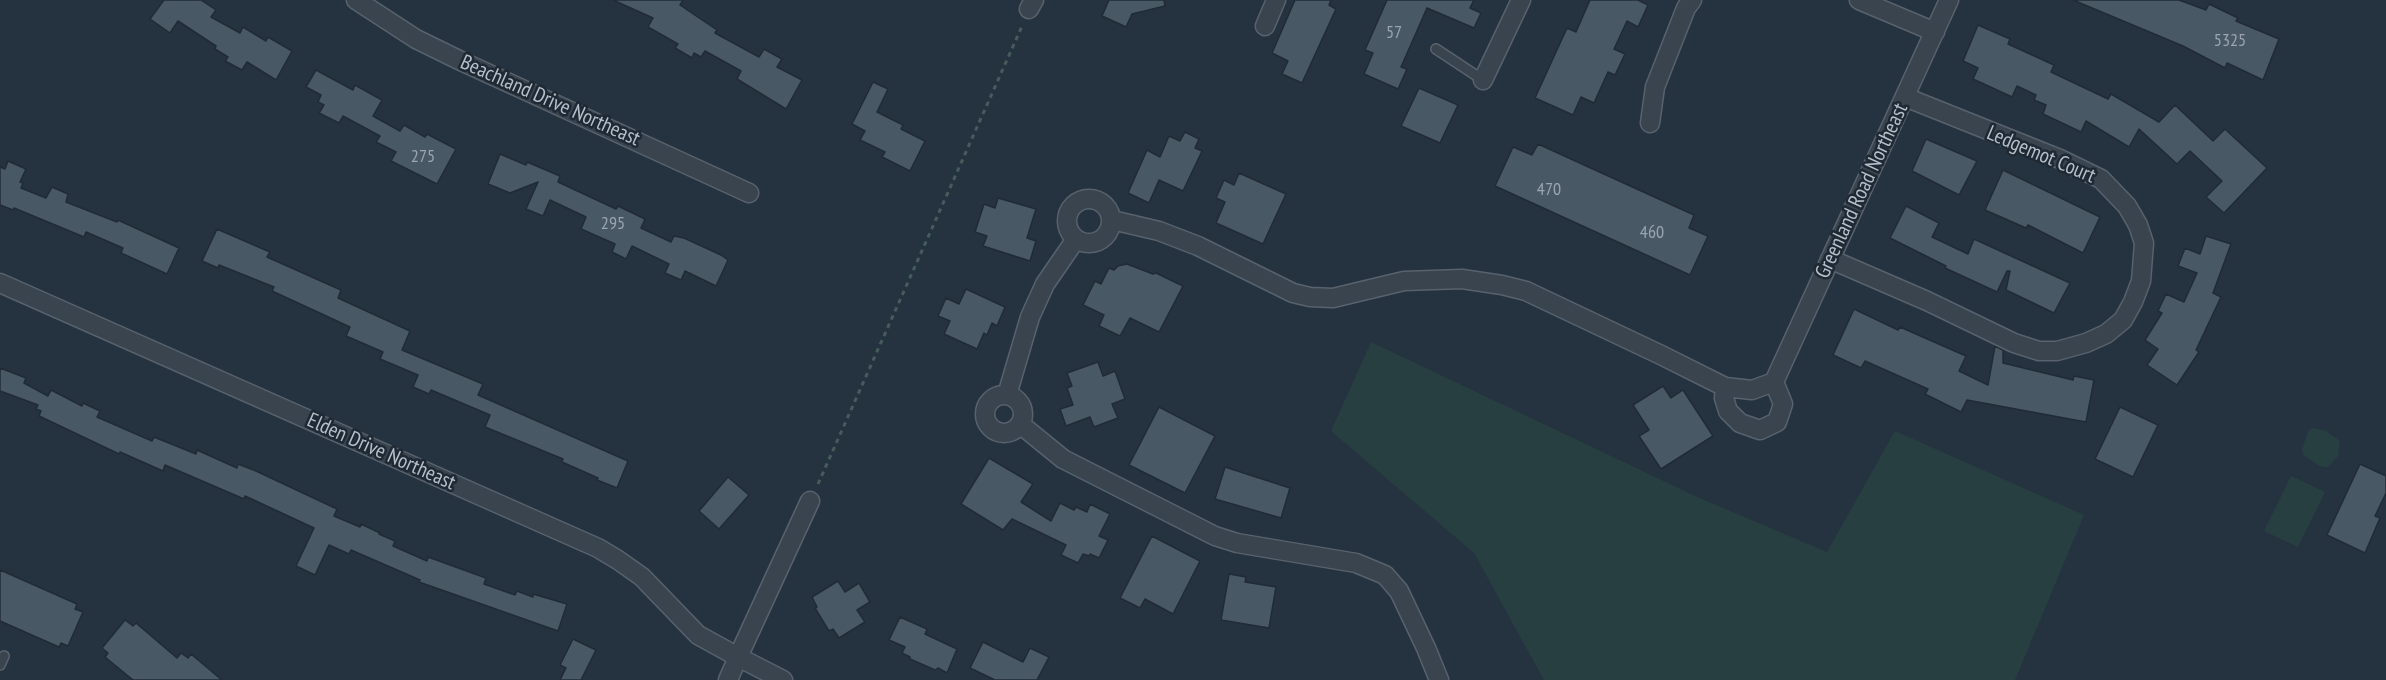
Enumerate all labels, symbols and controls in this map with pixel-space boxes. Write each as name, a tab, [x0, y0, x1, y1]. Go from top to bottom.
house number: 57	[1386, 22, 1402, 44]
house number: 5325	[2214, 30, 2246, 52]
street label: Beachland Drive Northeast	[456, 50, 644, 152]
street label: Greenland Road Northeast	[1810, 99, 1914, 283]
street label: Ledgemot Court	[1983, 121, 2099, 189]
house number: 275	[411, 146, 435, 168]
house number: 470	[1537, 179, 1561, 201]
house number: 295	[601, 213, 625, 235]
house number: 460	[1640, 222, 1664, 244]
street label: Elden Drive Northeast	[303, 408, 459, 496]

